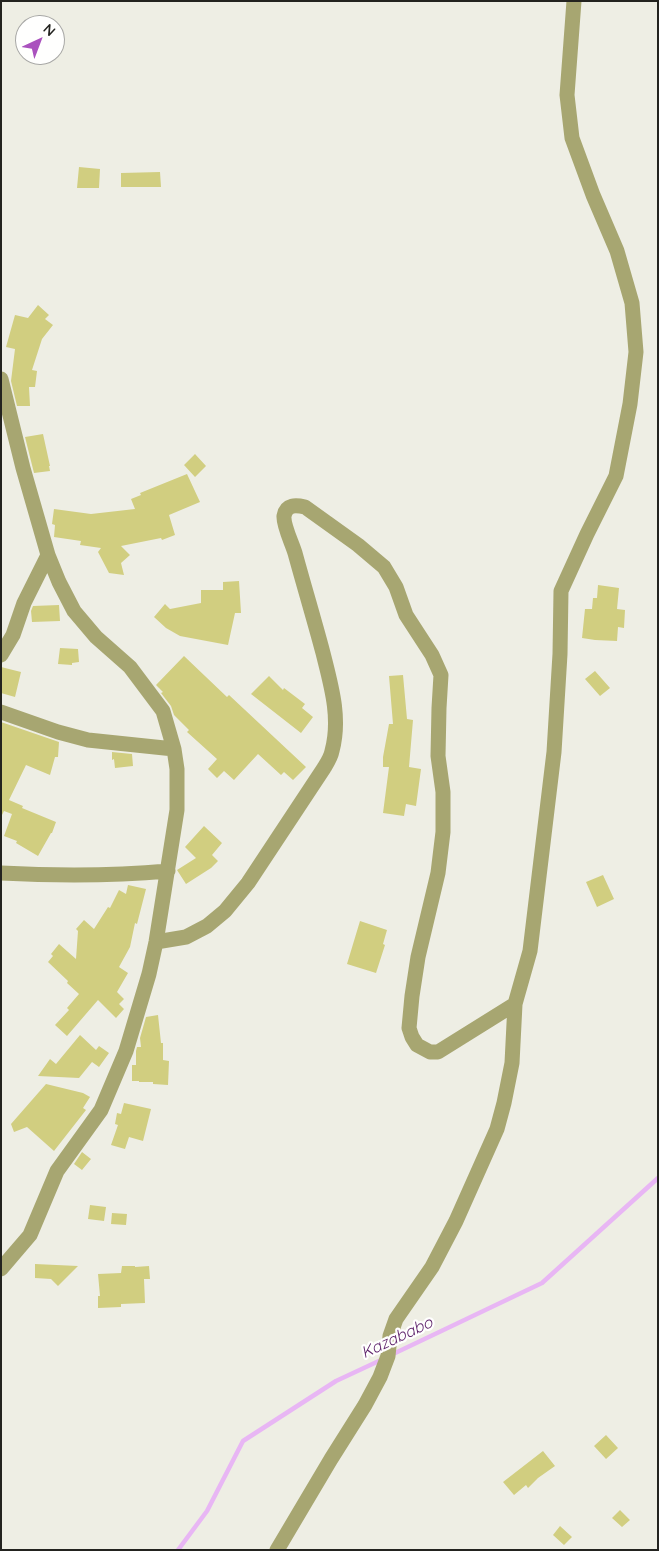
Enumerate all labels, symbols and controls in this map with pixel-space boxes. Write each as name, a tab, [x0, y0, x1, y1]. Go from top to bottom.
north arrow	[15, 15, 65, 65]
text: N	[40, 20, 59, 40]
water label: Kazababo	[358, 1313, 436, 1363]

